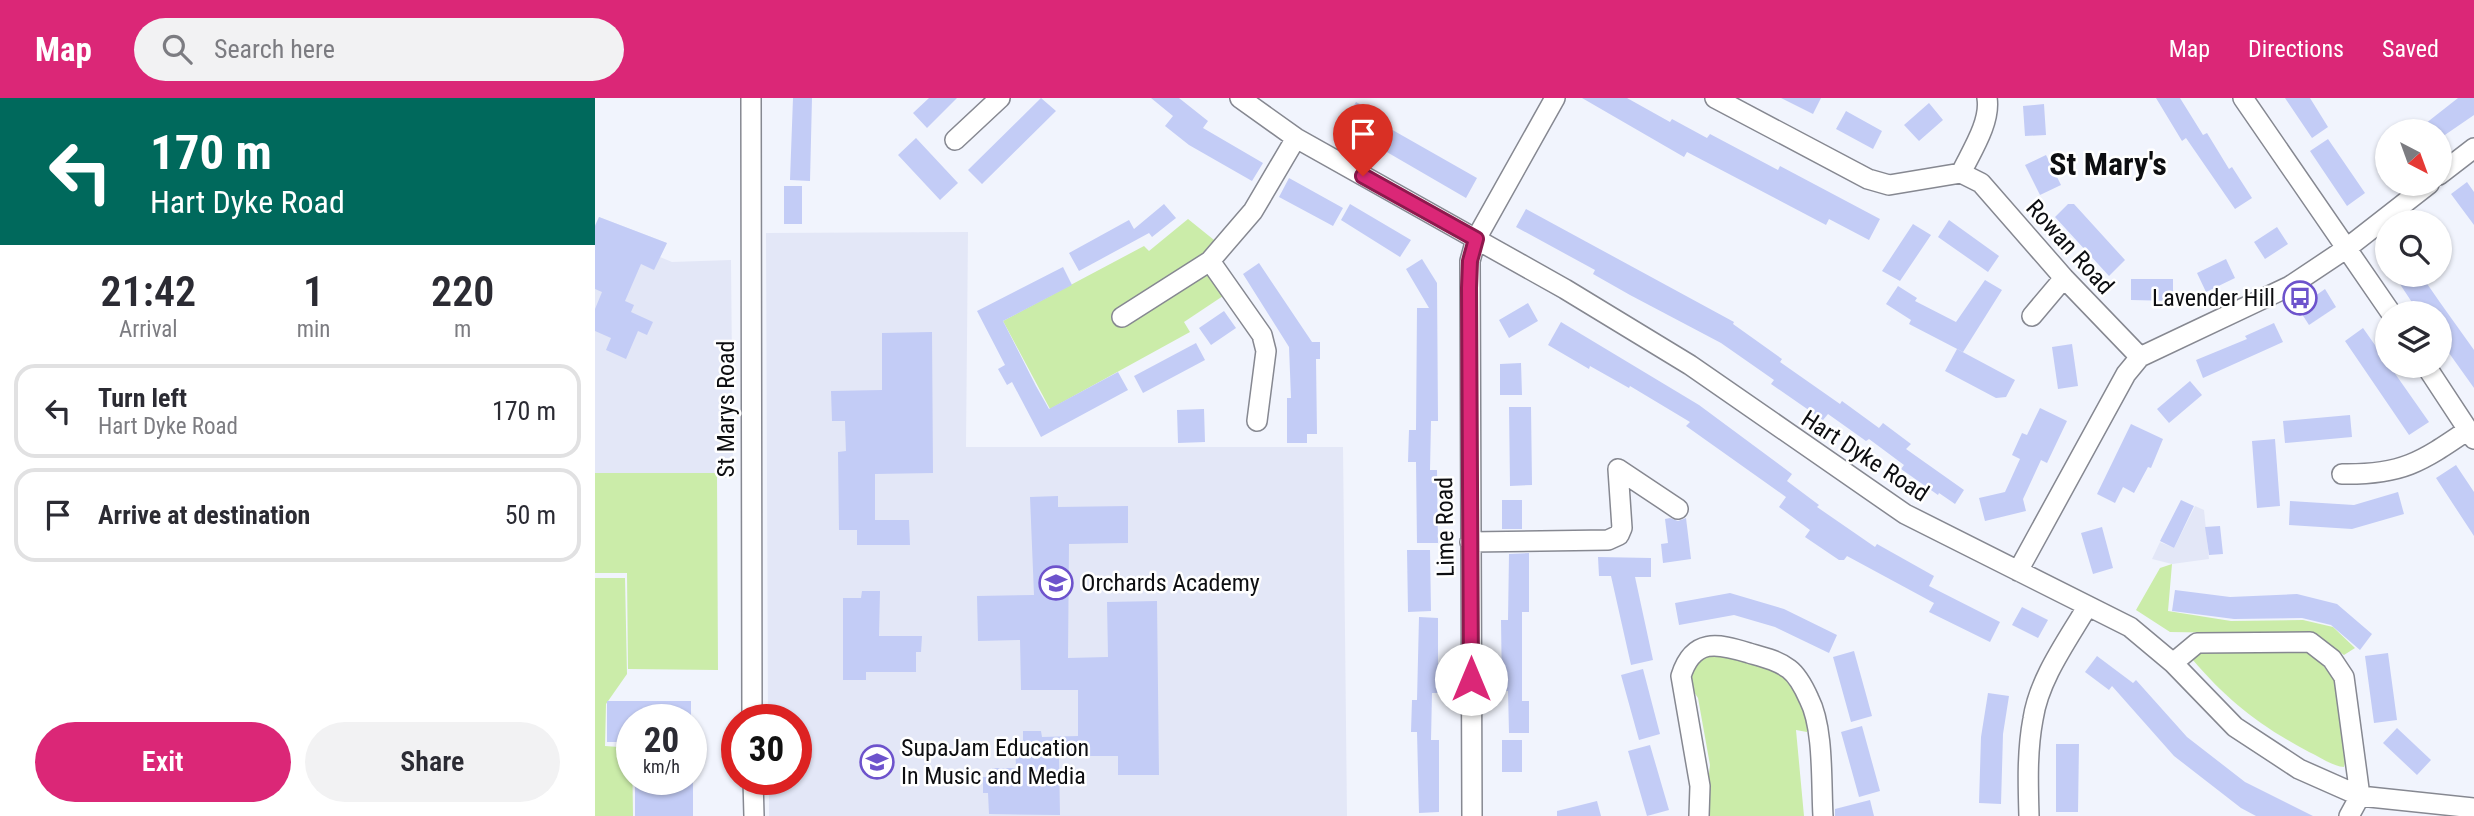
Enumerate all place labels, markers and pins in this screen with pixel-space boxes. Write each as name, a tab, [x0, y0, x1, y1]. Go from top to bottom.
pin	[1333, 104, 1393, 176]
bus stop icon: Lavender Hill	[2281, 279, 2319, 317]
place label: Lavender Hill	[2152, 284, 2275, 312]
school or university icon: Orchards Academy	[1037, 564, 1075, 602]
place label: Orchards Academy	[1081, 569, 1260, 597]
place label: SupaJam Education In Music and Media	[901, 734, 1089, 790]
school or university icon: SupaJam Education In Music and Media	[858, 743, 896, 781]

